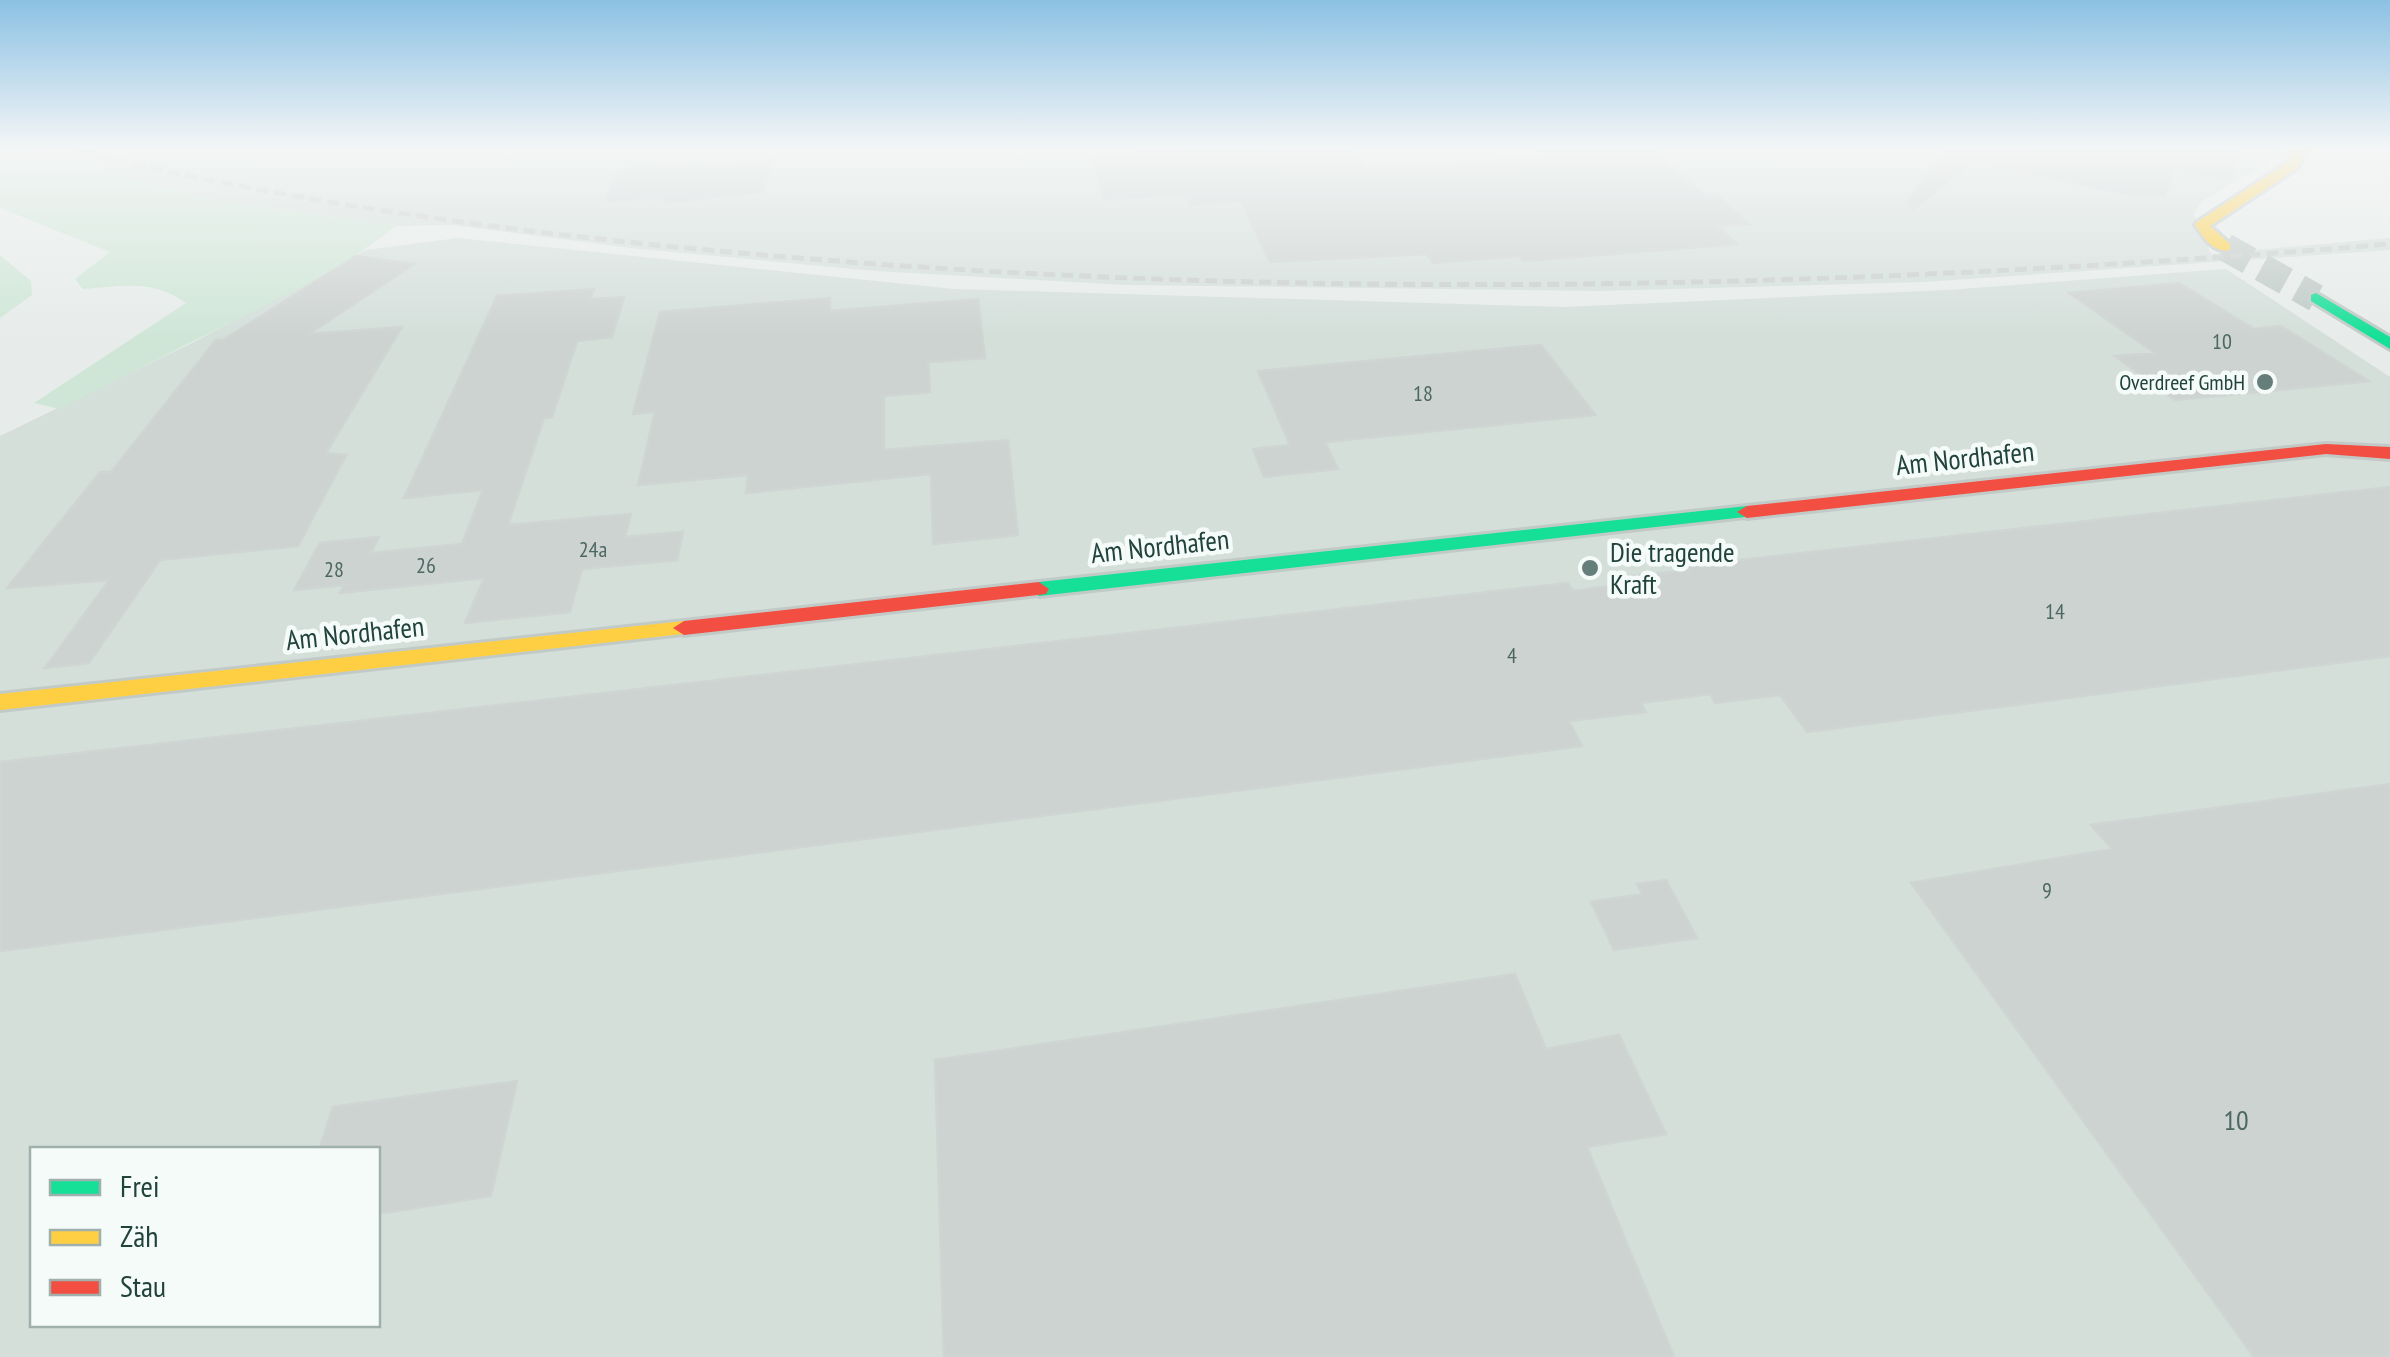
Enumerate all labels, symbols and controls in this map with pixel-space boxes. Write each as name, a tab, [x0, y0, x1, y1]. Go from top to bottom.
house number: 10	[2212, 327, 2232, 355]
place label: Overdreef GmbH	[2119, 368, 2245, 396]
marker: Overdreef GmbH	[2254, 371, 2276, 393]
house number: 18	[1413, 379, 1433, 407]
street label: Am Nordhafen	[1894, 432, 2036, 483]
street label: Am Nordhafen	[1089, 520, 1231, 571]
place label: Die tragende Kraft	[1610, 533, 1735, 602]
house number: 24a	[579, 535, 607, 563]
house number: 26	[416, 551, 436, 579]
house number: 28	[324, 555, 344, 583]
marker: Die tragende Kraft	[1579, 557, 1601, 579]
house number: 14	[2045, 597, 2065, 625]
street label: Am Nordhafen	[284, 607, 426, 658]
house number: 4	[1507, 641, 1517, 669]
house number: 9	[2042, 876, 2052, 904]
house number: 10	[2223, 1101, 2249, 1138]
legend	[30, 1147, 380, 1327]
text: Frei	[120, 1166, 160, 1205]
text: Zäh	[120, 1216, 158, 1255]
text: Stau	[120, 1266, 166, 1305]

